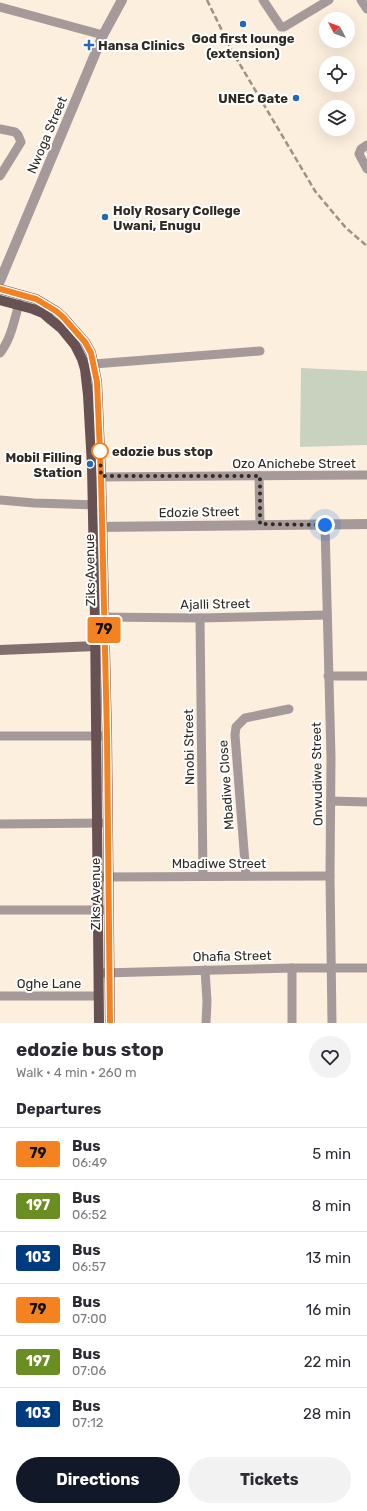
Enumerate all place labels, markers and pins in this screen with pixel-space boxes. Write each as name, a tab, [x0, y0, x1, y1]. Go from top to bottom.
marker: God first lounge (extension)	[238, 19, 248, 29]
place label: God first lounge (extension)	[191, 31, 295, 61]
place label: Hansa Clinics	[98, 38, 185, 53]
marker: Hansa Clinics	[83, 39, 95, 51]
place label: UNEC Gate	[218, 91, 288, 106]
marker: UNEC Gate	[291, 93, 301, 103]
place label: Holy Rosary College Uwani, Enugu	[113, 203, 241, 233]
marker: Holy Rosary College Uwani, Enugu	[100, 212, 110, 222]
marker: edozie bus stop	[91, 442, 109, 460]
place label: edozie bus stop	[112, 444, 213, 459]
place label: Mobil Filling Station	[5, 450, 82, 480]
marker: Mobil Filling Station	[85, 459, 95, 469]

